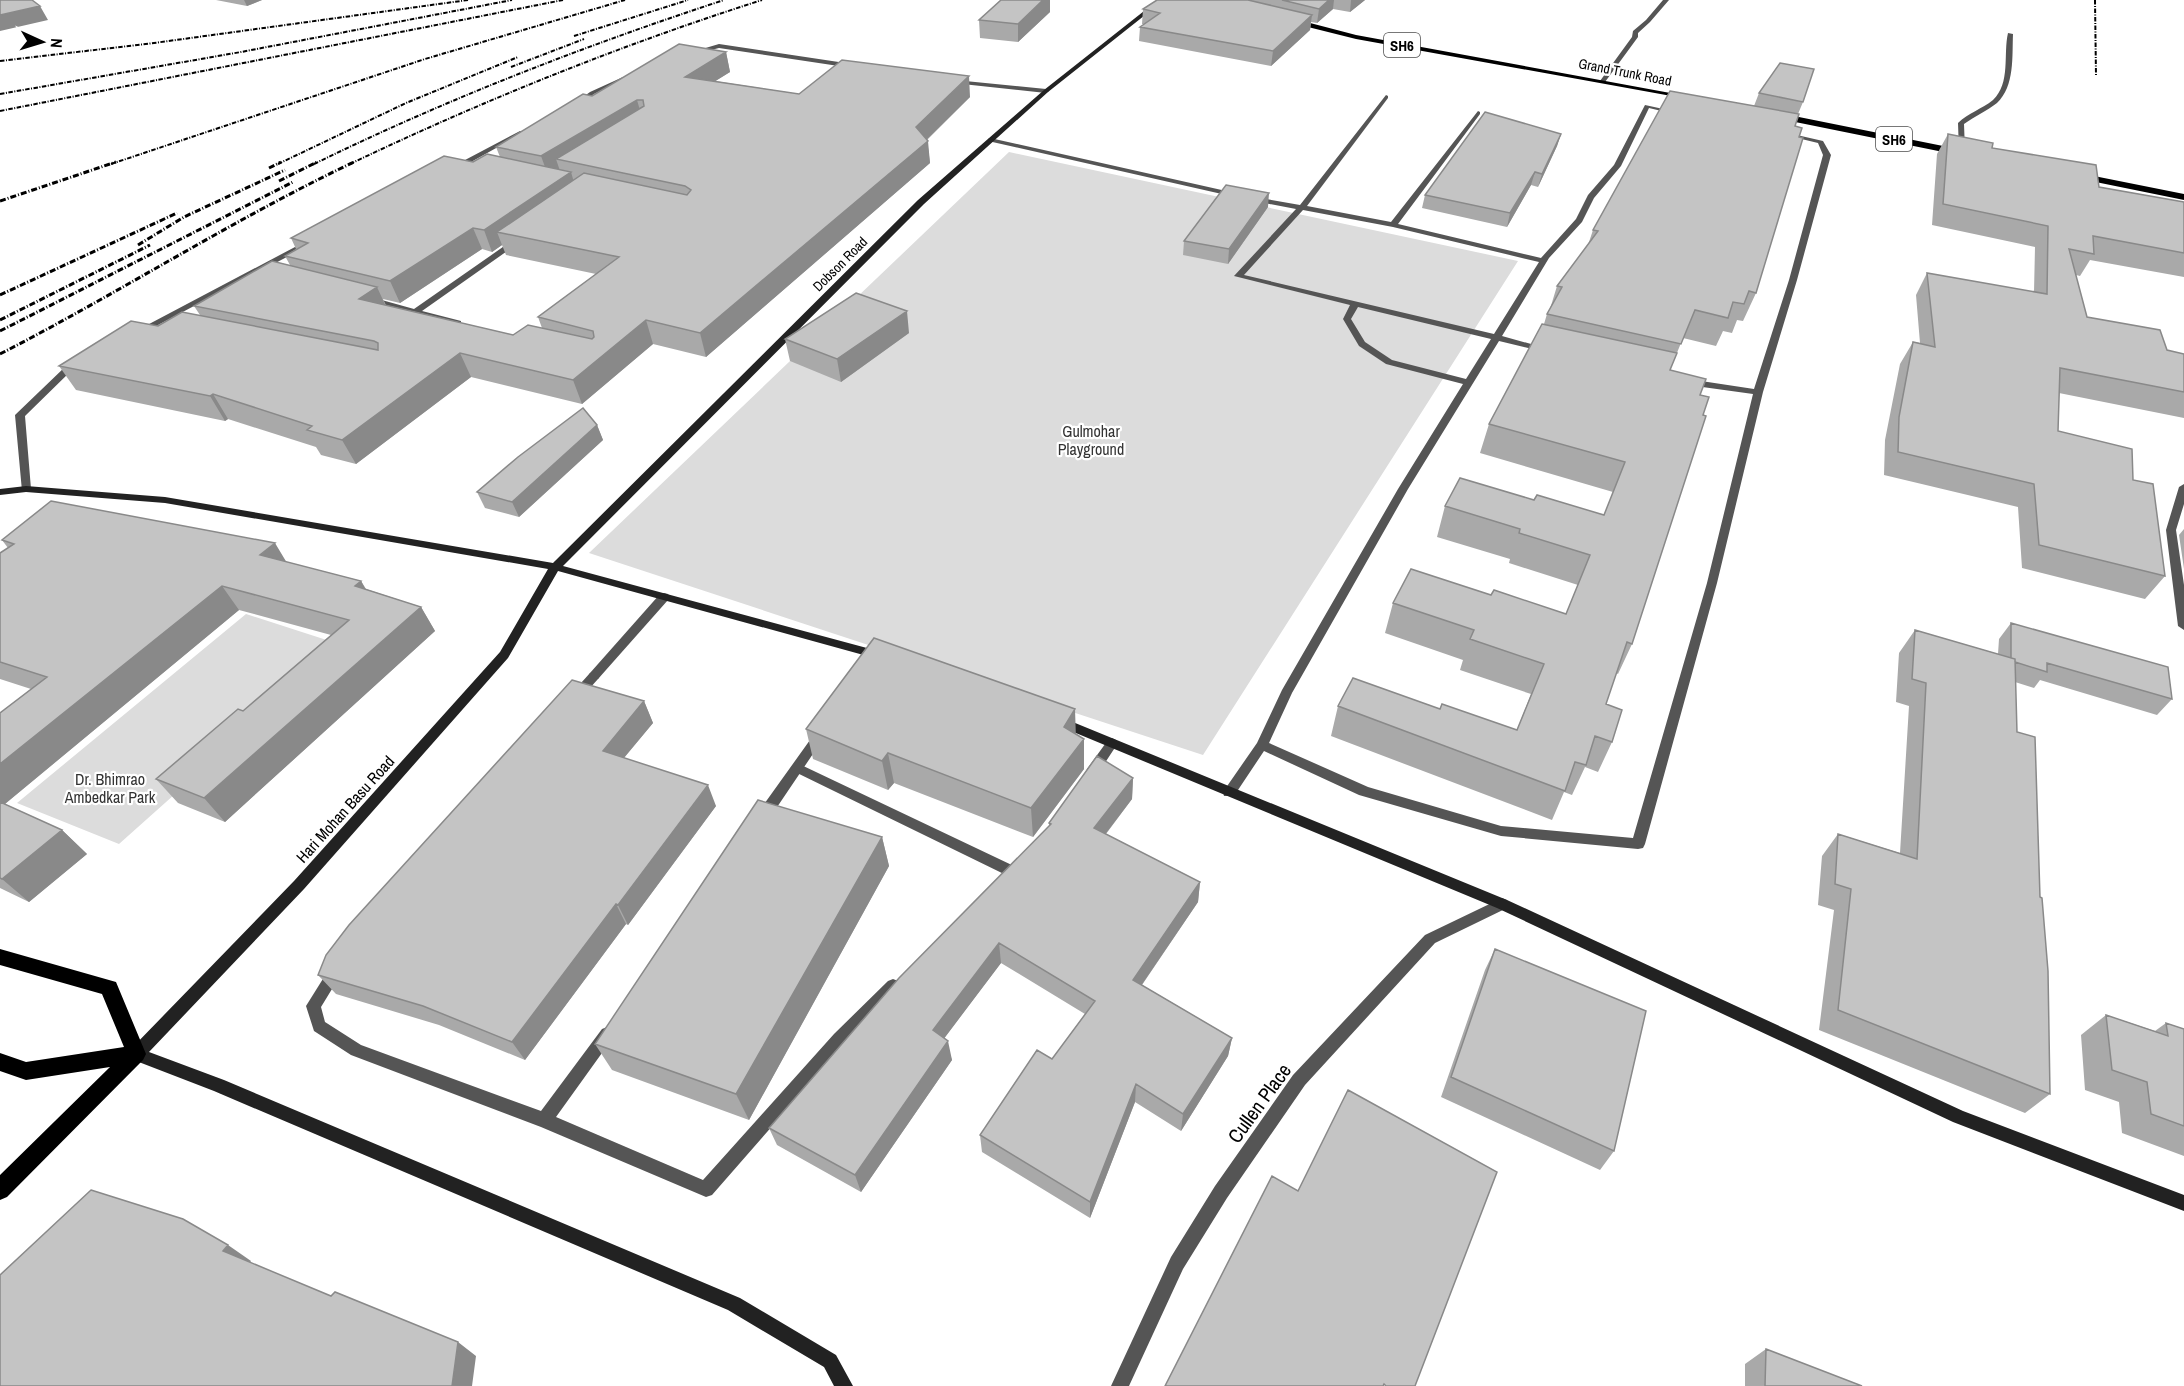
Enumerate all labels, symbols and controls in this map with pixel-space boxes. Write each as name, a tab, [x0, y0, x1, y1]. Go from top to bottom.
north arrow	[12, 12, 72, 72]
road number: SH6	[1384, 33, 1420, 57]
text: N	[46, 38, 68, 49]
street label: Grand Trunk Road	[1577, 54, 1673, 90]
road number: SH6	[1876, 127, 1912, 151]
street label: Dobson Road	[809, 233, 871, 295]
park label: Gulmohar Playground	[1058, 420, 1124, 460]
street label: Hari Mohan Basu Road	[291, 751, 399, 867]
park label: Dr. Bhimrao Ambedkar Park	[64, 768, 156, 808]
street label: Cullen Place	[1221, 1058, 1297, 1148]

